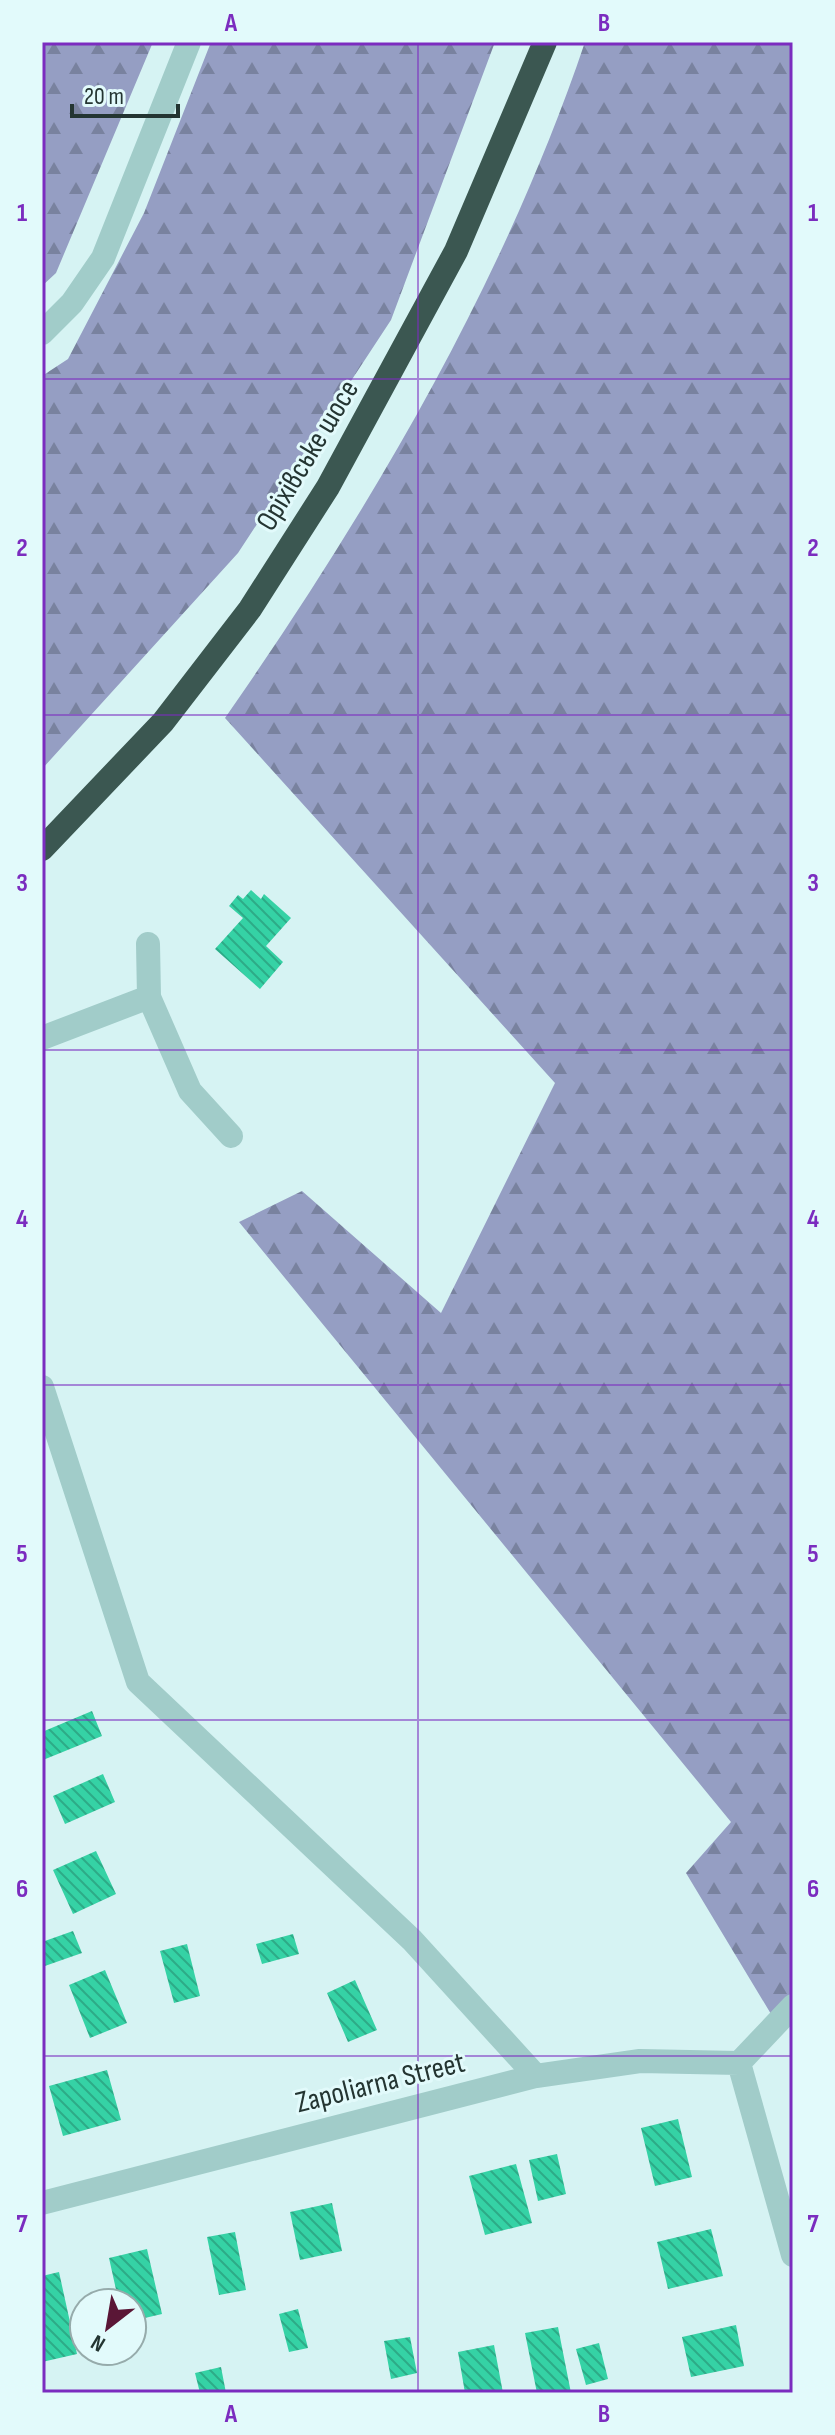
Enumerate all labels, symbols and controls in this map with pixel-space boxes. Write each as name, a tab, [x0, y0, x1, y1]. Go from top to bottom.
text: A	[224, 8, 238, 39]
text: B	[598, 8, 610, 39]
scale bar	[72, 68, 178, 118]
text: 20 m	[84, 82, 124, 111]
text: 1	[17, 198, 27, 229]
text: 1	[808, 198, 818, 229]
street label: Оріхівське шосе	[249, 374, 367, 537]
text: 2	[16, 533, 28, 564]
text: 2	[807, 533, 819, 564]
text: 3	[16, 868, 28, 899]
text: 3	[807, 868, 819, 899]
text: 4	[16, 1204, 28, 1235]
text: 4	[807, 1204, 819, 1235]
text: 5	[16, 1539, 28, 1570]
text: 5	[807, 1539, 819, 1570]
text: 6	[16, 1874, 28, 1905]
text: 6	[807, 1874, 819, 1905]
street label: Zapoliarna Street	[292, 2045, 468, 2121]
text: 7	[16, 2209, 28, 2240]
text: 7	[807, 2209, 819, 2240]
north arrow	[68, 2287, 148, 2367]
text: N	[86, 2328, 110, 2357]
text: A	[224, 2399, 238, 2430]
text: B	[598, 2399, 610, 2430]

